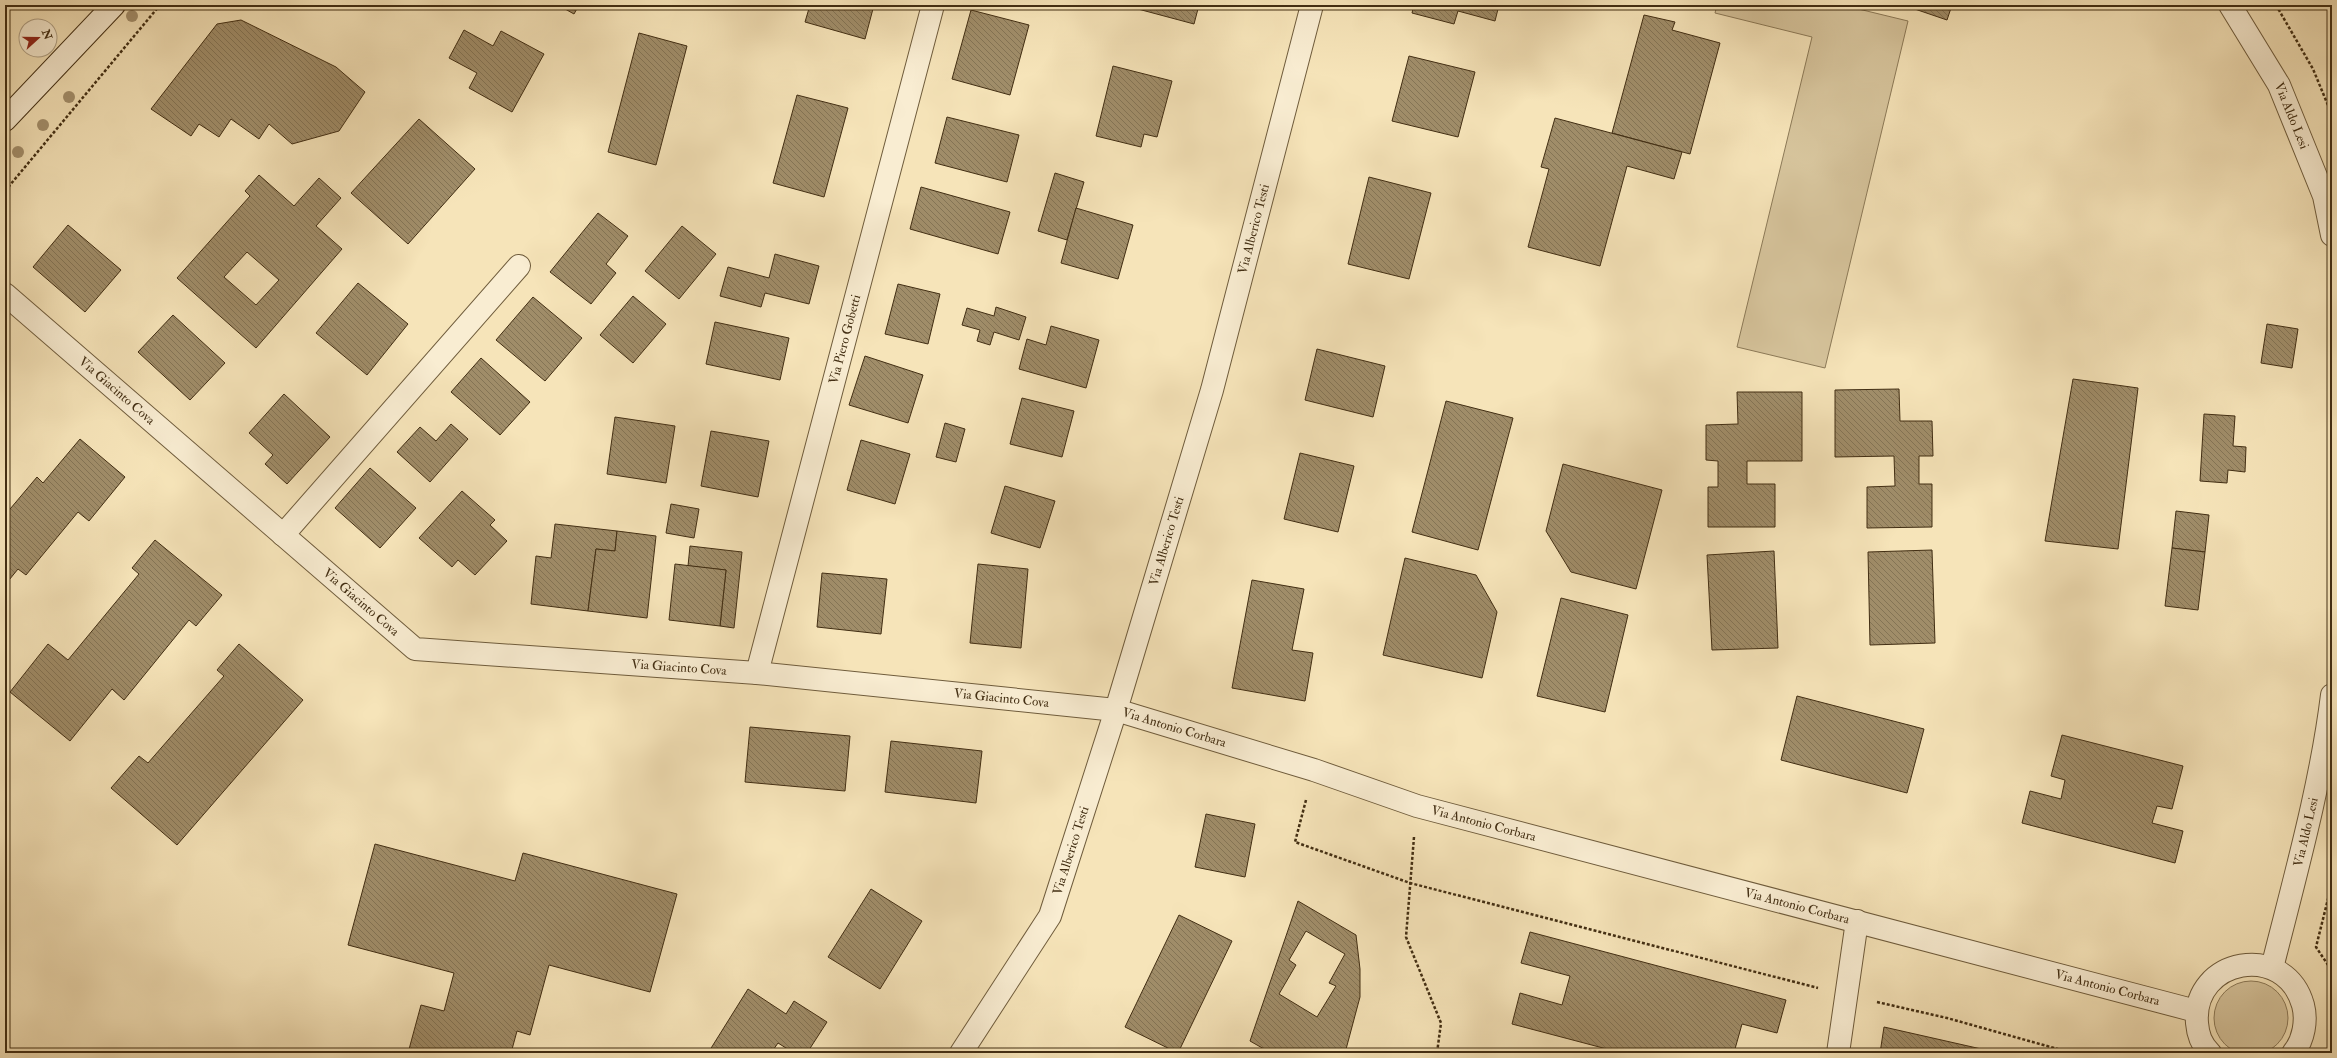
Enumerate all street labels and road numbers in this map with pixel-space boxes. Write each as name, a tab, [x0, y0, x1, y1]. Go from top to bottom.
street label: Via Aldo Lesi	[2271, 80, 2312, 152]
street label: Via Alberico Testi	[1234, 182, 1273, 276]
street label: Via Piero Gobetti	[825, 292, 864, 386]
street label: Via Giacinto Cova	[75, 354, 159, 429]
street label: Via Alberico Testi	[1146, 494, 1188, 588]
street label: Via Giacinto Cova	[320, 565, 403, 640]
street label: Via Giacinto Cova	[631, 656, 728, 679]
street label: Via Giacinto Cova	[953, 685, 1051, 711]
street label: Via Antonio Corbara	[1120, 704, 1229, 751]
street label: Via Aldo Lesi	[2290, 796, 2322, 868]
street label: Via Antonio Corbara	[1429, 802, 1538, 845]
street label: Via Alberico Testi	[1049, 804, 1093, 897]
street label: Via Antonio Corbara	[1743, 885, 1852, 928]
street label: Via Antonio Corbara	[2053, 966, 2162, 1009]

